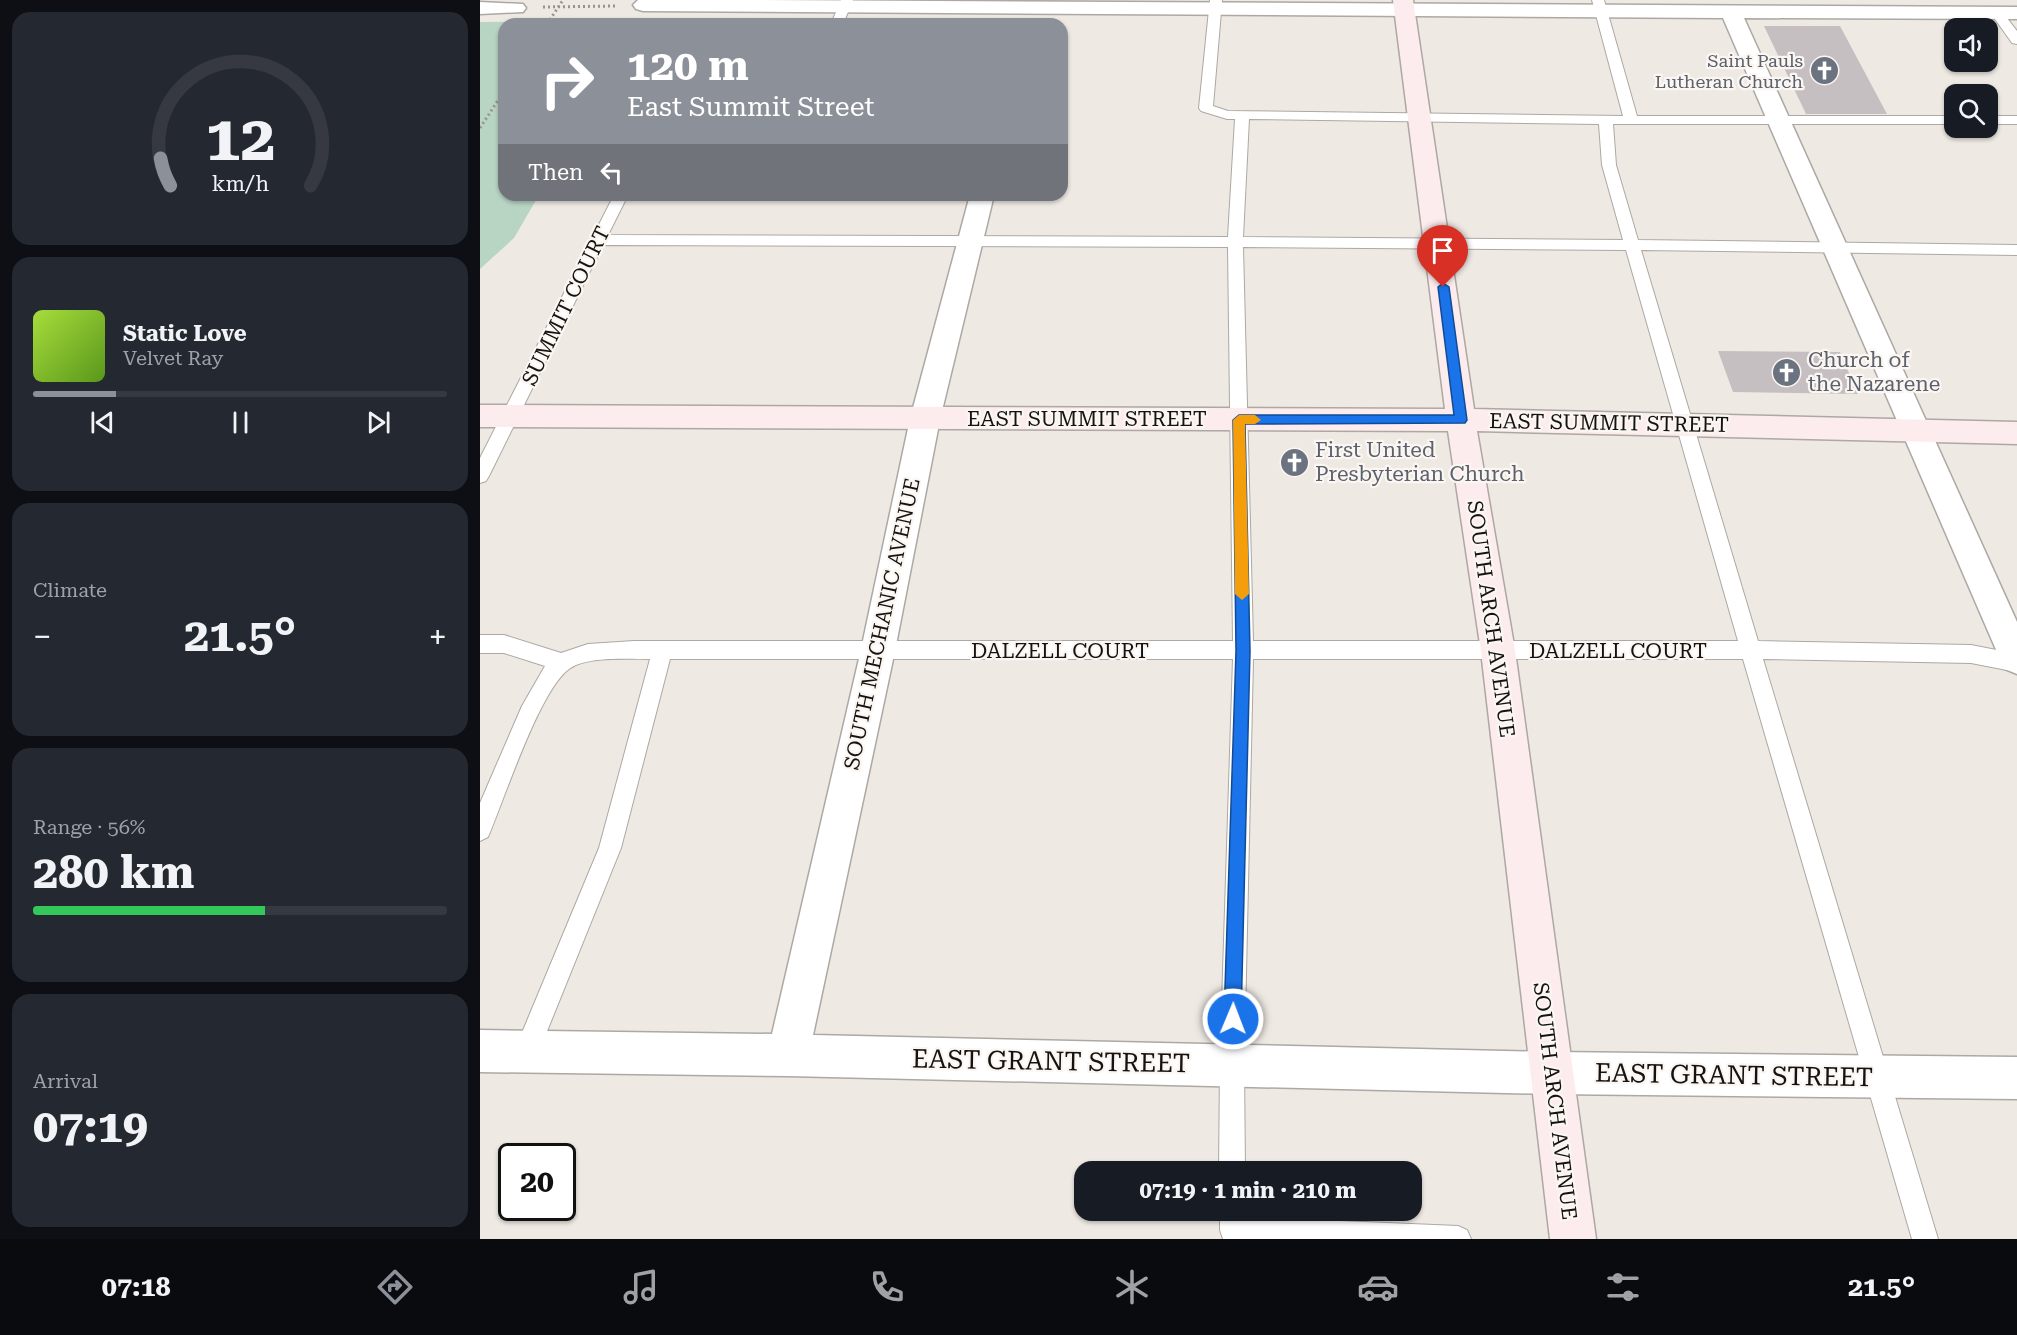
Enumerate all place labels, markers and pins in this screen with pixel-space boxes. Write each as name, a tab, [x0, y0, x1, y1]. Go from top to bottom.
place label: Saint Pauls Lutheran Church	[1655, 50, 1803, 92]
church icon: Saint Pauls Lutheran Church	[1808, 54, 1840, 86]
pin	[1417, 225, 1468, 287]
place label: Church of the Nazarene	[1808, 348, 1940, 396]
church icon: Church of the Nazarene	[1771, 356, 1803, 388]
place label: First United Presbyterian Church	[1315, 438, 1525, 486]
church icon: First United Presbyterian Church	[1278, 446, 1310, 478]

